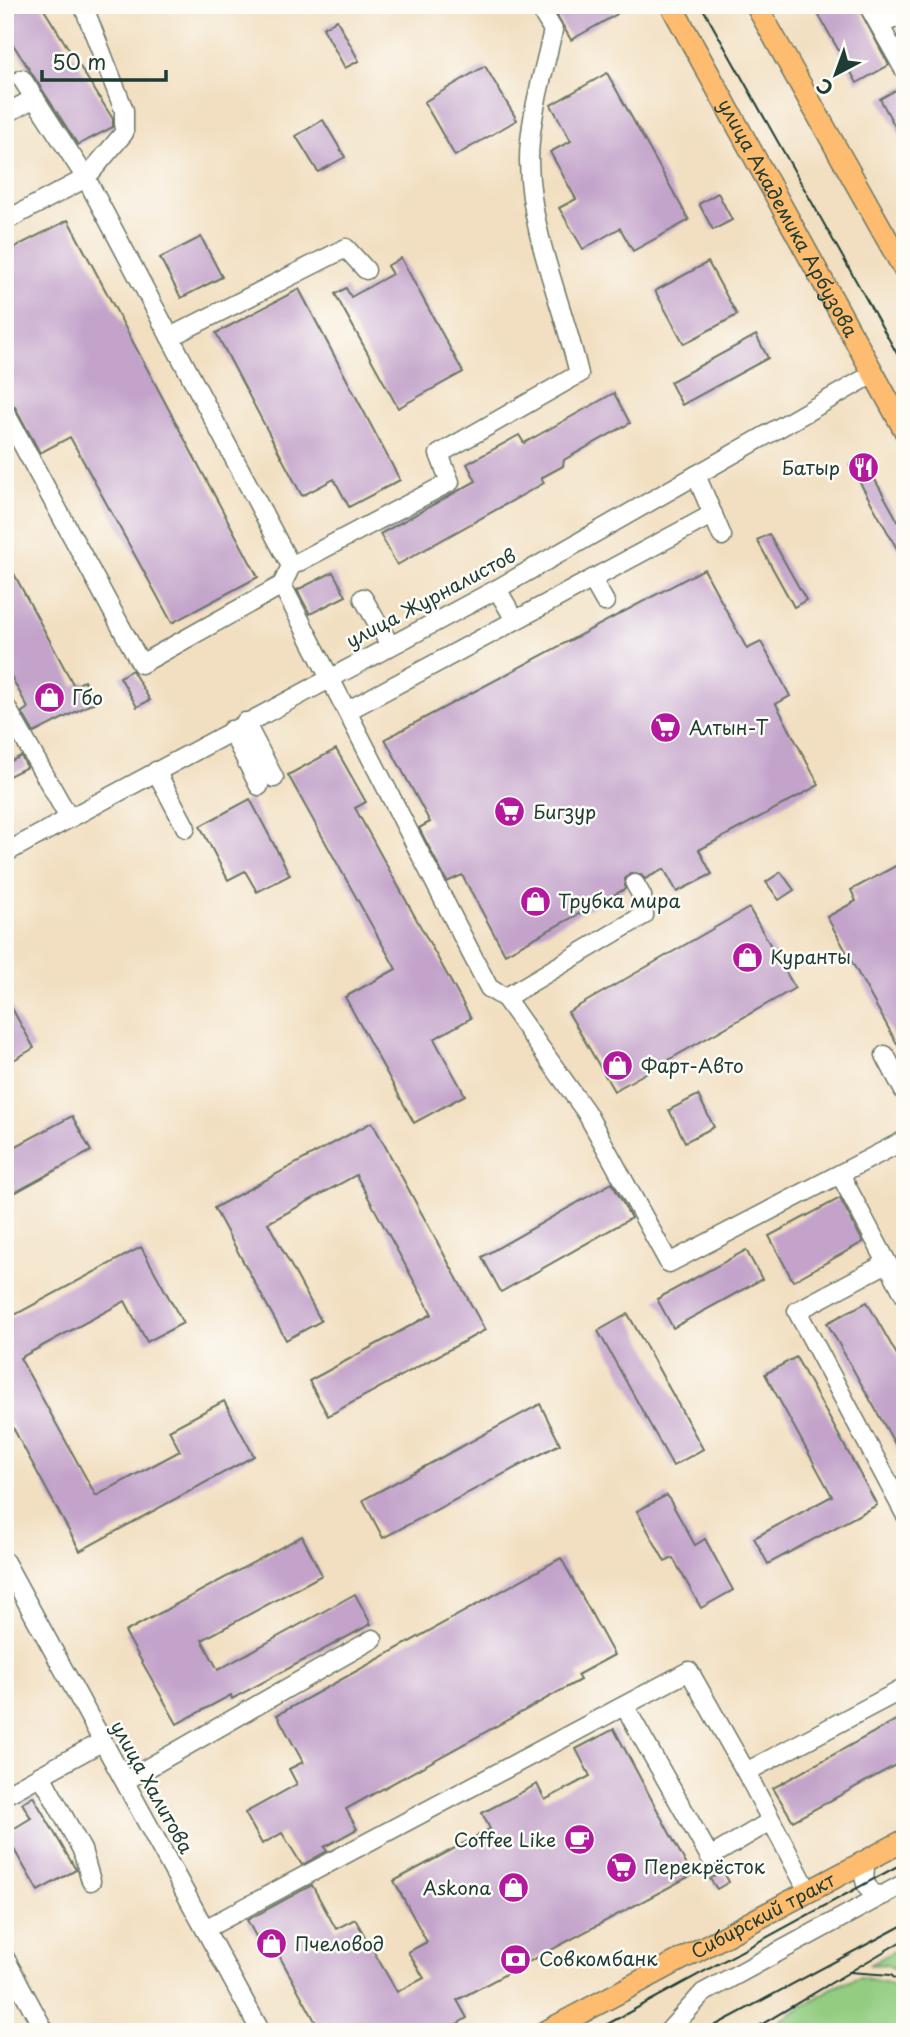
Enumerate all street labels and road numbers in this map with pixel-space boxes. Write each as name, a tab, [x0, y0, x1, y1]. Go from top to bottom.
street label: улица Академика Арбузова	[712, 93, 866, 342]
street label: улица Журналистов	[340, 540, 521, 654]
street label: улица Халитова	[105, 1715, 201, 1858]
street label: Сибирский тракт	[685, 1864, 840, 1965]

